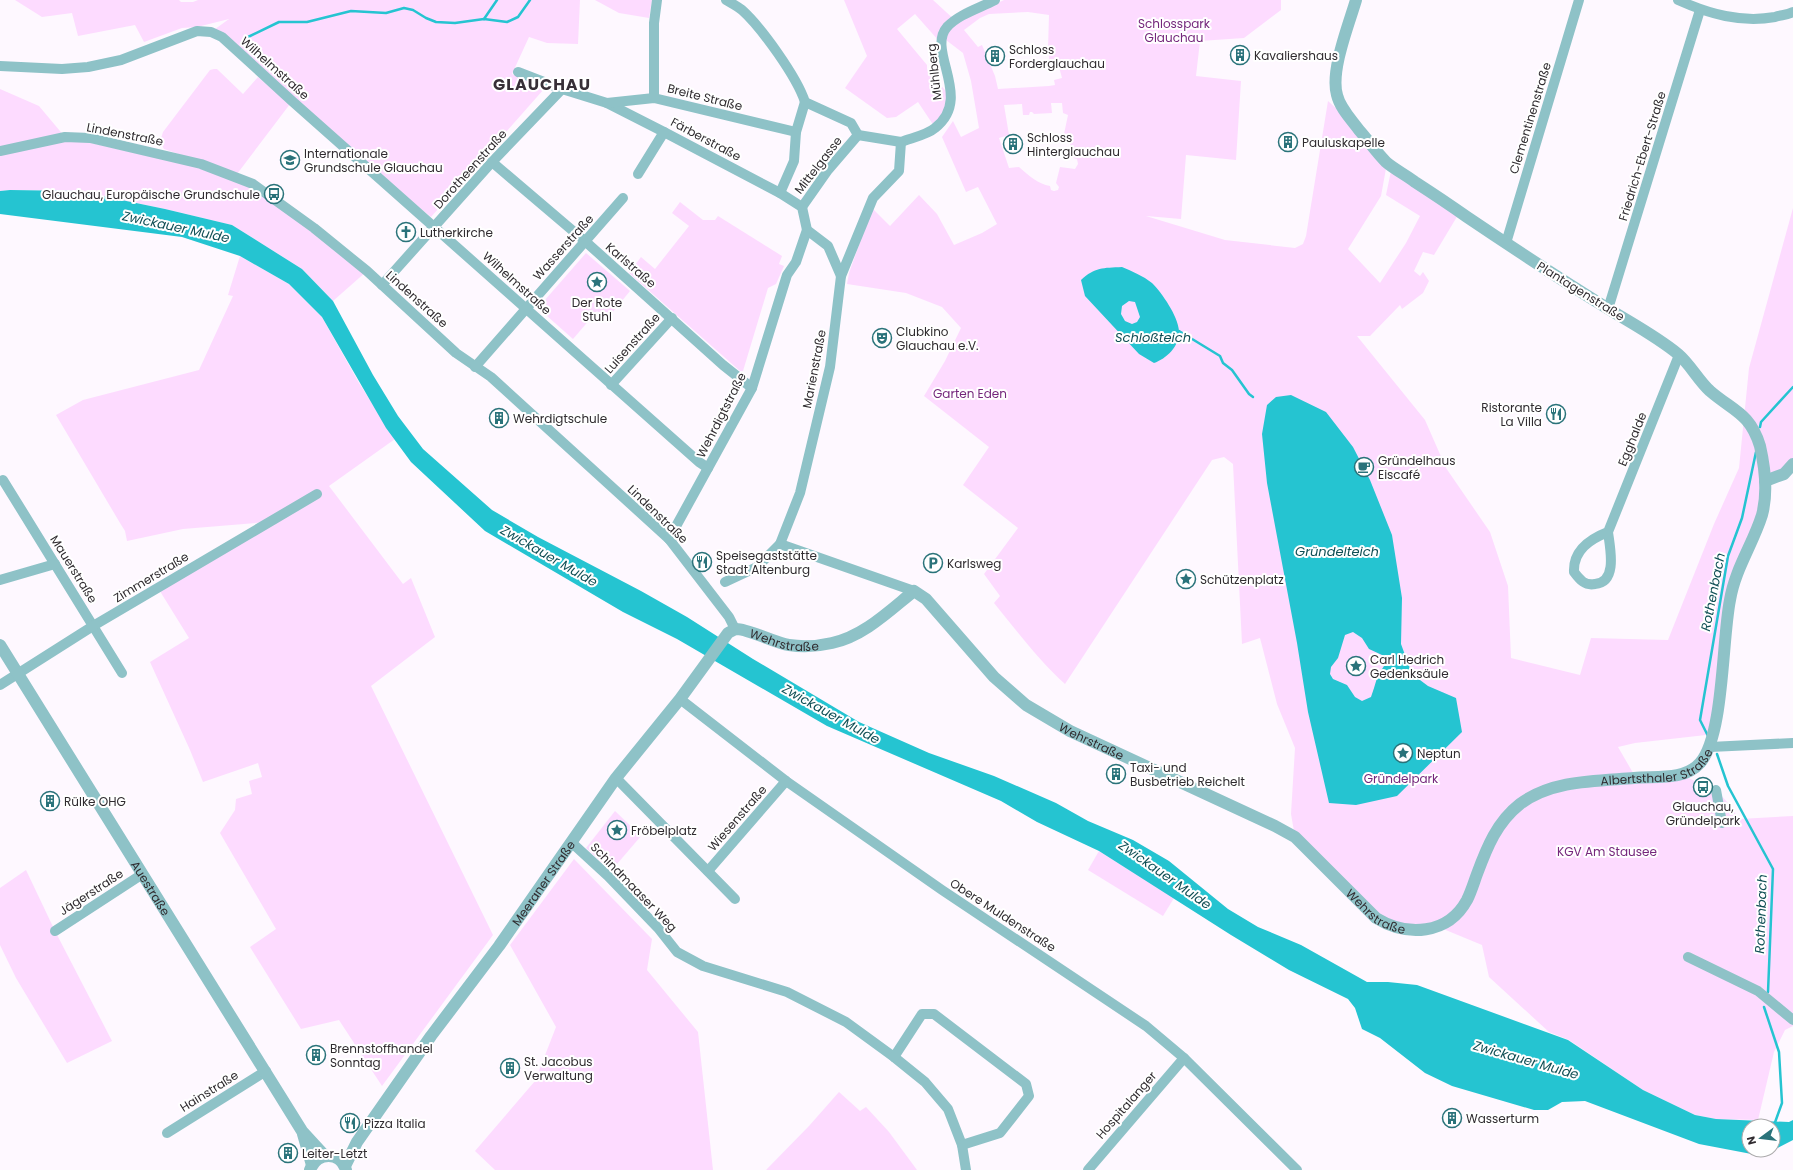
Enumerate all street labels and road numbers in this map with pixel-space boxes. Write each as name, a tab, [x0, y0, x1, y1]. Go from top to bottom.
street label: Wilhelmstraße	[237, 33, 313, 103]
street label: Mühlberg	[923, 43, 945, 101]
street label: Clementinenstraße	[1505, 60, 1555, 176]
street label: Breite Straße	[666, 79, 744, 115]
street label: Friedrich-Ebert-Straße	[1614, 89, 1670, 223]
street label: Färberstraße	[668, 113, 744, 165]
street label: Lindenstraße	[85, 118, 165, 150]
street label: Dorotheenstraße	[430, 125, 510, 213]
street label: Mittelgasse	[790, 133, 846, 197]
street label: Wasserstraße	[529, 210, 597, 284]
street label: Karlstraße	[602, 238, 660, 292]
street label: Wilhelmstraße	[479, 248, 555, 318]
street label: Plantagenstraße	[1534, 257, 1628, 325]
street label: Lindenstraße	[382, 267, 452, 331]
street label: Luisenstraße	[600, 309, 664, 377]
street label: Marienstraße	[798, 328, 830, 410]
street label: Wehrdigtstraße	[692, 369, 750, 461]
street label: Egghalde	[1614, 410, 1650, 468]
street label: Lindenstraße	[624, 481, 692, 547]
street label: Mauerstraße	[46, 532, 102, 606]
street label: Zimmerstraße	[110, 548, 192, 606]
street label: Wehrstraße	[747, 624, 819, 655]
street label: Wehrstraße	[1056, 718, 1127, 763]
street label: Albertsthaler Straße	[1600, 745, 1716, 789]
street label: Wiesenstraße	[704, 781, 770, 855]
street label: Meeraner Straße	[507, 837, 579, 929]
street label: Schindmaaser Weg	[587, 839, 681, 935]
street label: Auestraße	[127, 857, 175, 919]
street label: Jägerstraße	[56, 865, 126, 919]
street label: Obere Muldenstraße	[947, 874, 1059, 956]
street label: Wehrstraße	[1343, 885, 1407, 937]
street label: Hainstraße	[177, 1066, 241, 1116]
street label: Hospitalanger	[1092, 1067, 1160, 1142]

